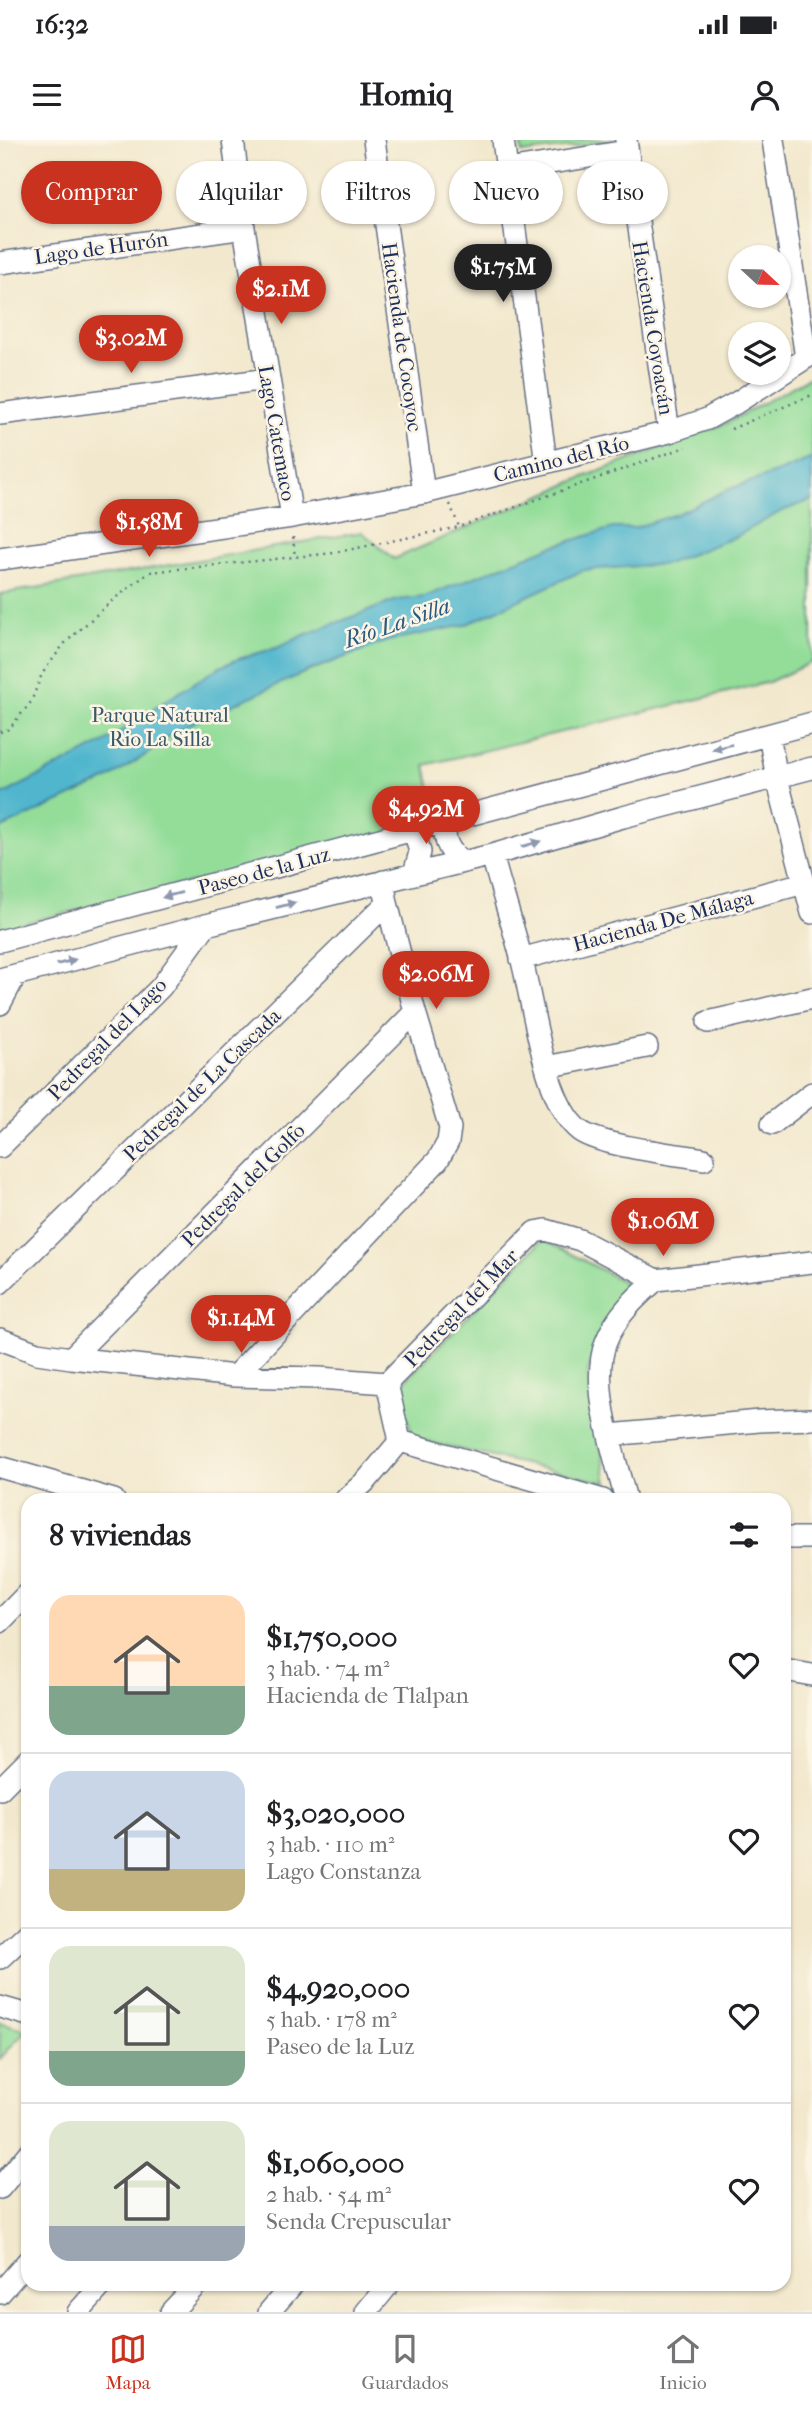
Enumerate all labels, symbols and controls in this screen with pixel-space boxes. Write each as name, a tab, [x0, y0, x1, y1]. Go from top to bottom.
text: 16:32	[35, 9, 89, 40]
icon: menu	[28, 76, 66, 114]
text: Homiq	[359, 76, 453, 113]
icon: person	[746, 76, 784, 114]
chip: Comprar	[21, 161, 162, 224]
chip: Alquilar	[176, 161, 307, 224]
chip: Filtros	[321, 161, 435, 224]
chip: Nuevo	[449, 161, 563, 224]
chip: Piso	[577, 161, 668, 224]
street label: Lago de Hurón	[33, 227, 169, 269]
street label: Hacienda Coyoacán	[627, 239, 679, 417]
street label: Hacienda de Cocoyoc	[377, 241, 427, 433]
pin: $1.75M	[446, 244, 560, 304]
north arrow	[728, 245, 791, 308]
map controls	[728, 245, 791, 385]
text: $1.75M	[470, 253, 536, 280]
pin: $2.1M	[232, 267, 330, 326]
text: $2.1M	[252, 275, 310, 302]
pin: $3.02M	[74, 316, 188, 375]
button: layers	[728, 322, 791, 385]
text: $3.02M	[95, 324, 167, 351]
street label: Lago Catemaco	[253, 363, 301, 503]
street label: Camino del Río	[491, 431, 631, 487]
pin: $1.58M	[92, 500, 206, 559]
text: $1.58M	[116, 508, 182, 535]
water label: Río La Silla	[338, 592, 454, 654]
park label: Parque Natural Rio La Silla	[91, 703, 229, 751]
one-way arrow	[711, 742, 733, 753]
pin: $4.92M	[369, 786, 483, 846]
text: $4.92M	[388, 795, 464, 822]
one-way arrow	[520, 838, 541, 848]
street label: Paseo de la Luz	[195, 842, 333, 900]
street label: Hacienda De Málaga	[570, 885, 756, 957]
one-way arrow	[161, 891, 182, 901]
one-way arrow	[275, 899, 297, 910]
pin: $2.06M	[379, 952, 493, 1011]
one-way arrow	[55, 956, 77, 967]
text: $2.06M	[398, 960, 474, 987]
street label: Pedregal del Lago	[43, 973, 171, 1105]
street label: Pedregal de La Cascada	[118, 1003, 286, 1166]
street label: Pedregal del Golfo	[176, 1118, 310, 1252]
pin: $1.06M	[606, 1198, 720, 1258]
text: $1.06M	[627, 1207, 699, 1234]
street label: Pedregal del Mar	[399, 1244, 523, 1372]
pin: $1.14M	[184, 1296, 298, 1355]
text: $1.14M	[207, 1304, 275, 1331]
icon: filters	[725, 1516, 763, 1554]
text: 8 viviendas	[49, 1518, 191, 1553]
text: $1,750,000	[266, 1620, 398, 1655]
icon: home	[105, 1623, 189, 1707]
icon: heart	[725, 1646, 763, 1684]
text: 3 hab. · 74 m²	[266, 1655, 389, 1682]
text: Hacienda de Tlalpan	[266, 1682, 469, 1709]
text: $3,020,000	[266, 1796, 405, 1831]
icon: home	[105, 1799, 189, 1883]
icon: heart	[725, 1822, 763, 1860]
text: 3 hab. · 110 m²	[266, 1831, 394, 1858]
text: Lago Constanza	[266, 1858, 421, 1885]
text: $4,920,000	[266, 1971, 410, 2006]
icon: home	[105, 1974, 189, 2058]
icon: heart	[725, 1997, 763, 2035]
text: 5 hab. · 178 m²	[266, 2006, 397, 2033]
text: Paseo de la Luz	[266, 2033, 415, 2060]
text: $1,060,000	[266, 2146, 405, 2181]
icon: home	[105, 2149, 189, 2233]
icon: heart	[725, 2172, 763, 2210]
text: 2 hab. · 54 m²	[266, 2181, 391, 2208]
text: Senda Crepuscular	[266, 2208, 451, 2235]
tab: Mapa	[105, 2330, 151, 2394]
tab: Guardados	[361, 2330, 448, 2394]
tab: Inicio	[659, 2330, 707, 2394]

